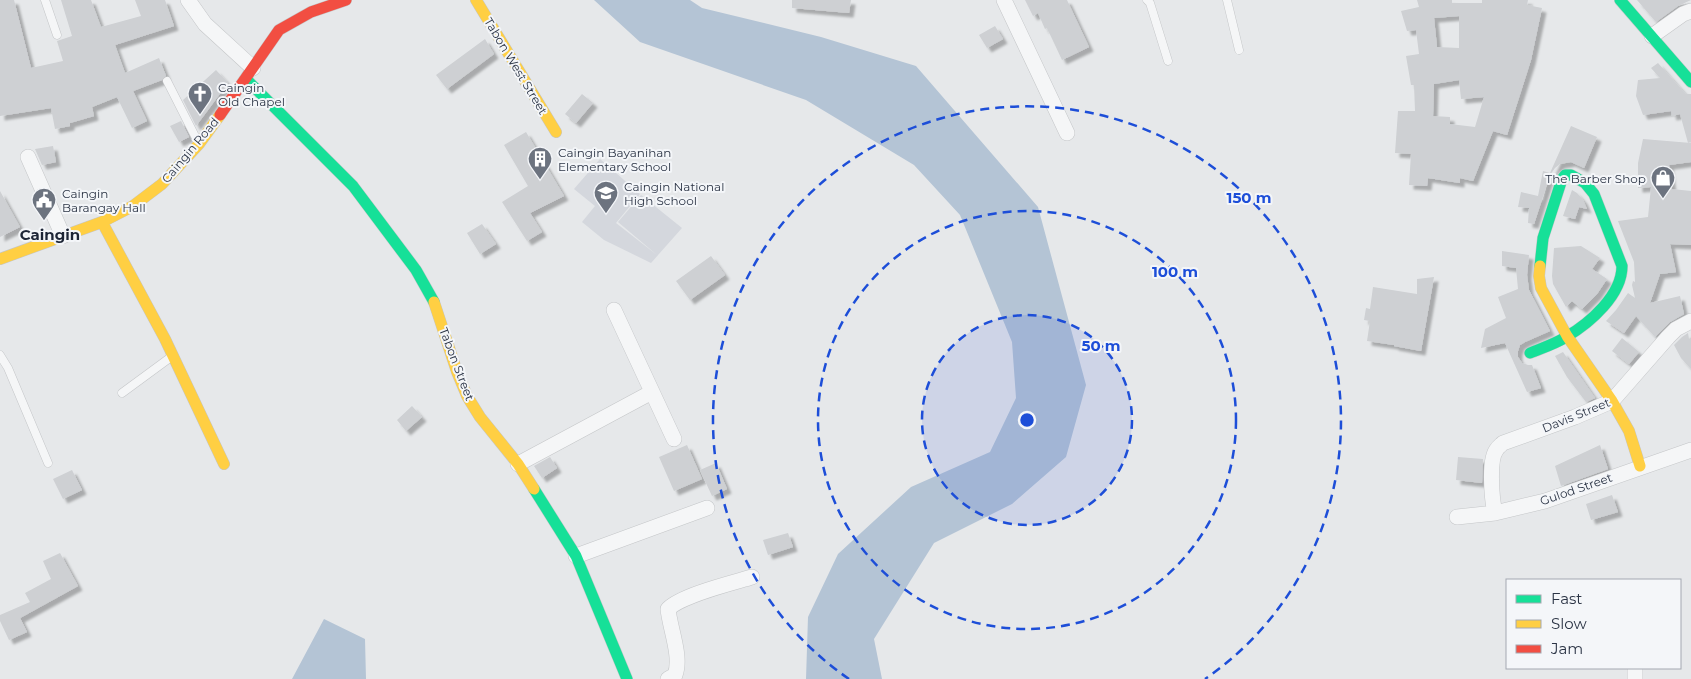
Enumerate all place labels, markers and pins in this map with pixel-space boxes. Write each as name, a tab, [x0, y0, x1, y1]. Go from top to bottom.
place label: Caingin Old Chapel	[218, 80, 285, 109]
church icon: Caingin Old Chapel	[187, 81, 213, 115]
place label: Caingin Bayanihan Elementary School	[558, 145, 671, 174]
building icon: Caingin Bayanihan Elementary School	[527, 146, 553, 180]
shop icon: The Barber Shop	[1650, 165, 1676, 199]
place label: The Barber Shop	[1545, 171, 1646, 186]
place label: Caingin National High School	[624, 179, 724, 208]
school or university icon: Caingin National High School	[593, 180, 619, 214]
place label: Caingin Barangay Hall	[62, 186, 146, 215]
public building icon: Caingin Barangay Hall	[31, 187, 57, 221]
centre of rings	[1018, 411, 1036, 429]

